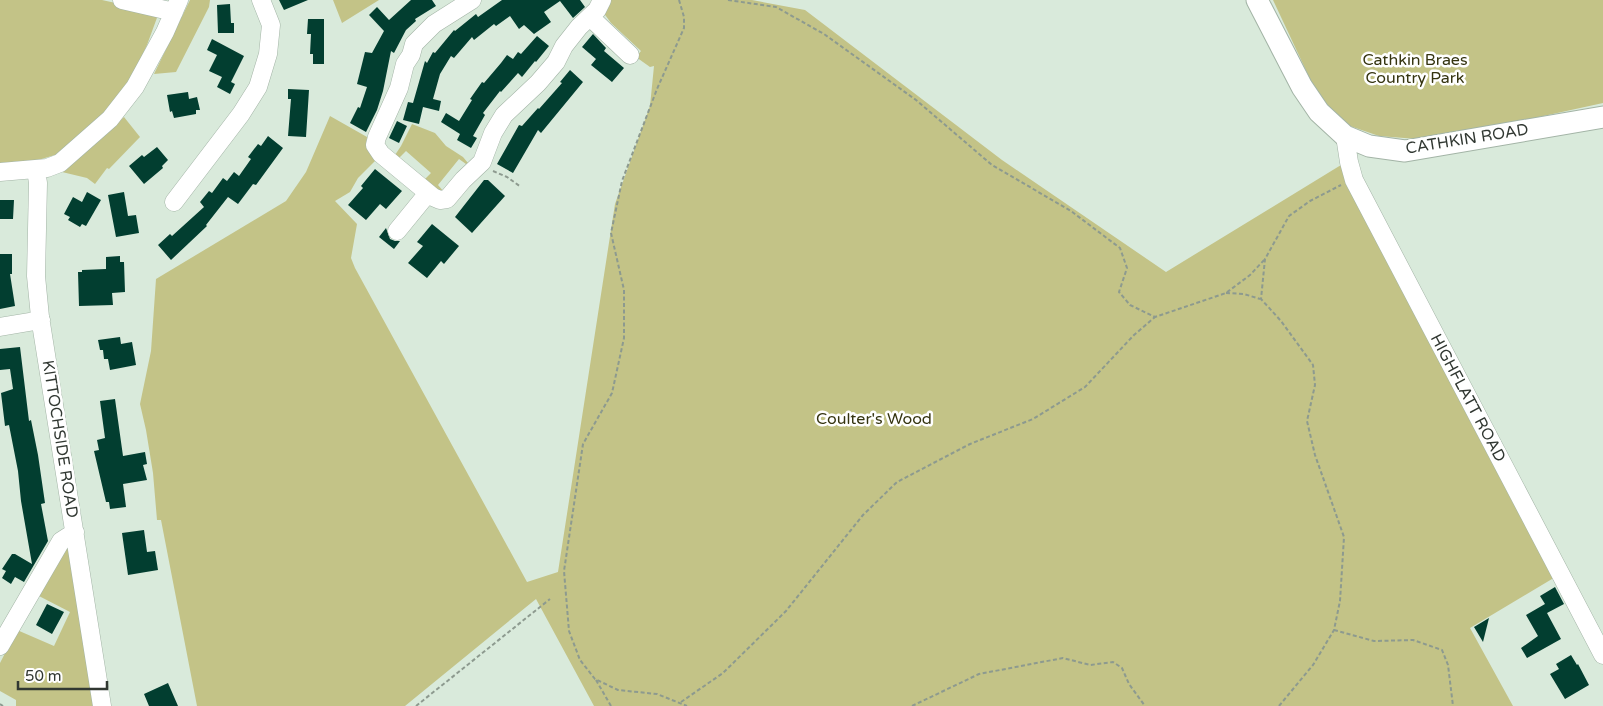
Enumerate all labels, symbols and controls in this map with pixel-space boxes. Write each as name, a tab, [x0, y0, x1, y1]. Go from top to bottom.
park label: Cathkin Braes Country Park	[1362, 50, 1468, 88]
street label: CATHKIN ROAD	[1404, 119, 1530, 159]
street label: HIGHFLATT ROAD	[1426, 331, 1510, 465]
street label: KITTOCHSIDE ROAD	[38, 359, 82, 519]
park label: Coulter's Wood	[816, 409, 932, 429]
scale bar	[18, 658, 106, 690]
text: 50 m	[25, 667, 62, 685]

